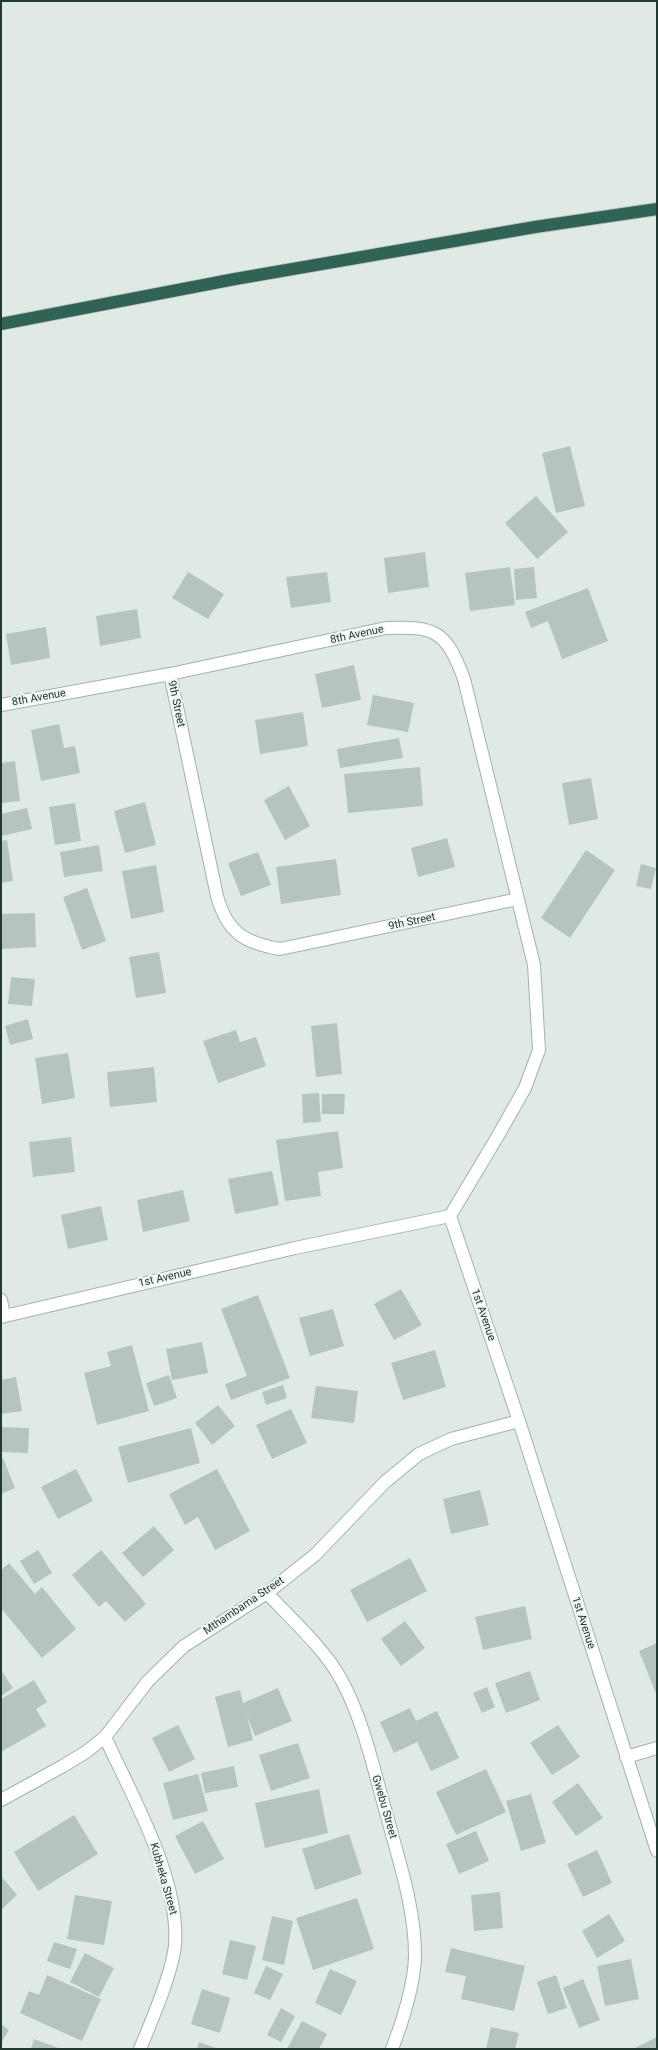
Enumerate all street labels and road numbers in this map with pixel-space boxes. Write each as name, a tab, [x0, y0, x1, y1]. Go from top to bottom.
street label: 8th Avenue	[329, 623, 385, 647]
street label: 9th Street	[165, 679, 187, 729]
street label: 8th Avenue	[11, 687, 67, 709]
street label: 9th Street	[387, 911, 437, 933]
street label: 1st Avenue	[137, 1265, 193, 1291]
street label: 1st Avenue	[468, 1287, 498, 1343]
street label: Mthambama Street	[201, 1574, 287, 1638]
street label: 1st Avenue	[568, 1595, 598, 1651]
street label: Gwebu Street	[369, 1774, 399, 1840]
street label: Kubheka Street	[146, 1842, 180, 1916]

